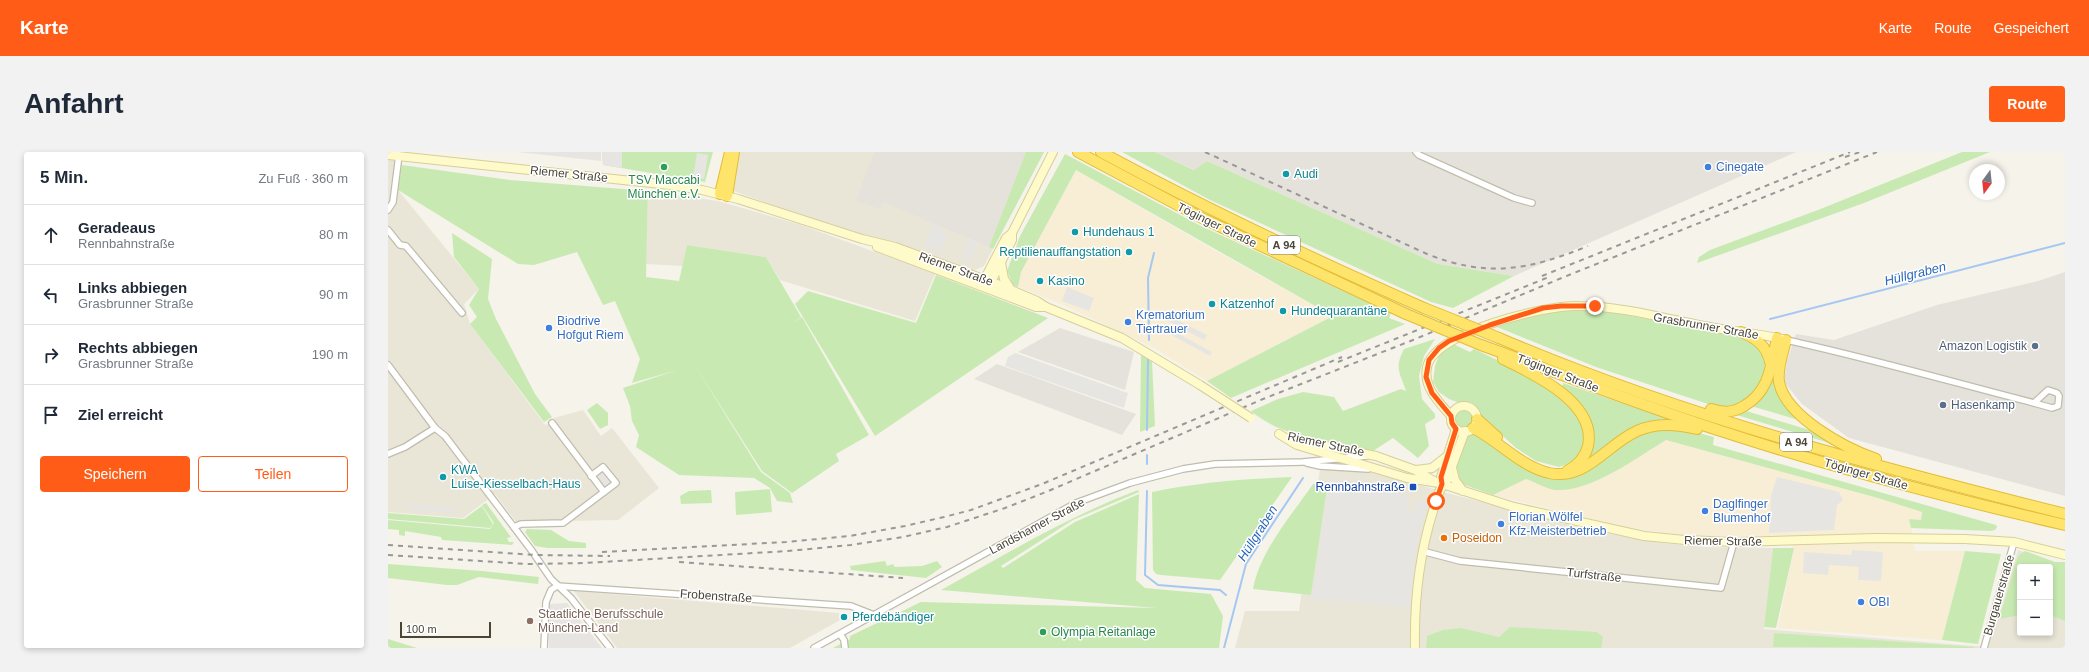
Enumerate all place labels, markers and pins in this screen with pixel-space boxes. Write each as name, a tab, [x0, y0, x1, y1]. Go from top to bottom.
place label: Cinegate	[1716, 160, 1764, 174]
marker: TSV Maccabi München e.V.	[659, 162, 669, 172]
marker: Cinegate	[1703, 162, 1713, 172]
place label: Audi	[1294, 167, 1318, 181]
marker: Audi	[1281, 169, 1291, 179]
place label: TSV Maccabi München e.V.	[628, 173, 700, 201]
place label: Hundehaus 1	[1083, 225, 1155, 239]
marker: Hundehaus 1	[1070, 227, 1080, 237]
place label: Reptilienauffangstation	[999, 245, 1121, 259]
marker: Reptilienauffangstation	[1124, 247, 1134, 257]
place label: Kasino	[1048, 274, 1085, 288]
marker: Kasino	[1035, 276, 1045, 286]
place label: Katzenhof	[1220, 297, 1275, 311]
marker: Katzenhof	[1207, 299, 1217, 309]
place label: Hundequarantäne	[1291, 304, 1387, 318]
marker: Hundequarantäne	[1278, 306, 1288, 316]
place label: Krematorium Tiertrauer	[1136, 308, 1205, 336]
place label: Biodrive Hofgut Riem	[557, 314, 624, 342]
marker: Krematorium Tiertrauer	[1123, 317, 1133, 327]
marker: Biodrive Hofgut Riem	[544, 323, 554, 333]
place label: Amazon Logistik	[1939, 339, 2028, 353]
marker: Amazon Logistik	[2030, 341, 2040, 351]
place label: Hasenkamp	[1951, 398, 2015, 412]
marker: Hasenkamp	[1938, 400, 1948, 410]
place label: KWA Luise-Kiesselbach-Haus	[451, 463, 580, 491]
marker: KWA Luise-Kiesselbach-Haus	[438, 472, 448, 482]
place label: Rennbahnstraße	[1316, 480, 1405, 494]
marker: Rennbahnstraße	[1408, 482, 1418, 492]
place label: Daglfinger Blumenhof	[1713, 497, 1771, 525]
marker: Daglfinger Blumenhof	[1700, 506, 1710, 516]
place label: Florian Wölfel Kfz-Meisterbetrieb	[1509, 510, 1607, 538]
marker: Florian Wölfel Kfz-Meisterbetrieb	[1496, 519, 1506, 529]
place label: Poseidon	[1452, 531, 1502, 545]
marker: Poseidon	[1439, 533, 1449, 543]
place label: OBI	[1869, 595, 1890, 609]
marker: OBI	[1856, 597, 1866, 607]
place label: Staatliche Berufsschule München-Land	[538, 607, 664, 635]
place label: Pferdebändiger	[852, 610, 934, 624]
marker: Pferdebändiger	[839, 612, 849, 622]
marker: Staatliche Berufsschule München-Land	[525, 616, 535, 626]
place label: Olympia Reitanlage	[1051, 625, 1156, 639]
marker: Olympia Reitanlage	[1038, 627, 1048, 637]

